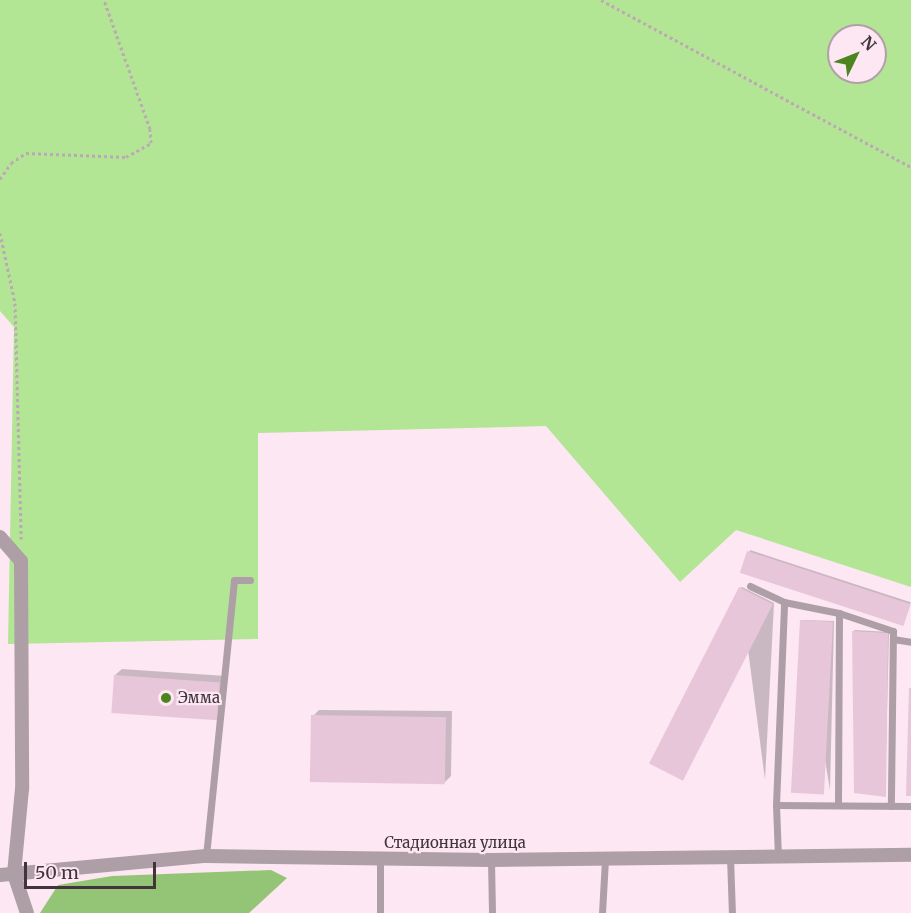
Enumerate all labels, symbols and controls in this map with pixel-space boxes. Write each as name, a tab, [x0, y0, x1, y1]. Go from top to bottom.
north arrow	[827, 24, 887, 84]
text: N	[857, 32, 880, 55]
place label: Эмма	[178, 689, 220, 707]
marker: Эмма	[159, 691, 173, 705]
street label: Стадионная улица	[384, 834, 526, 852]
scale bar	[27, 850, 159, 888]
text: 50 m	[35, 861, 79, 884]

